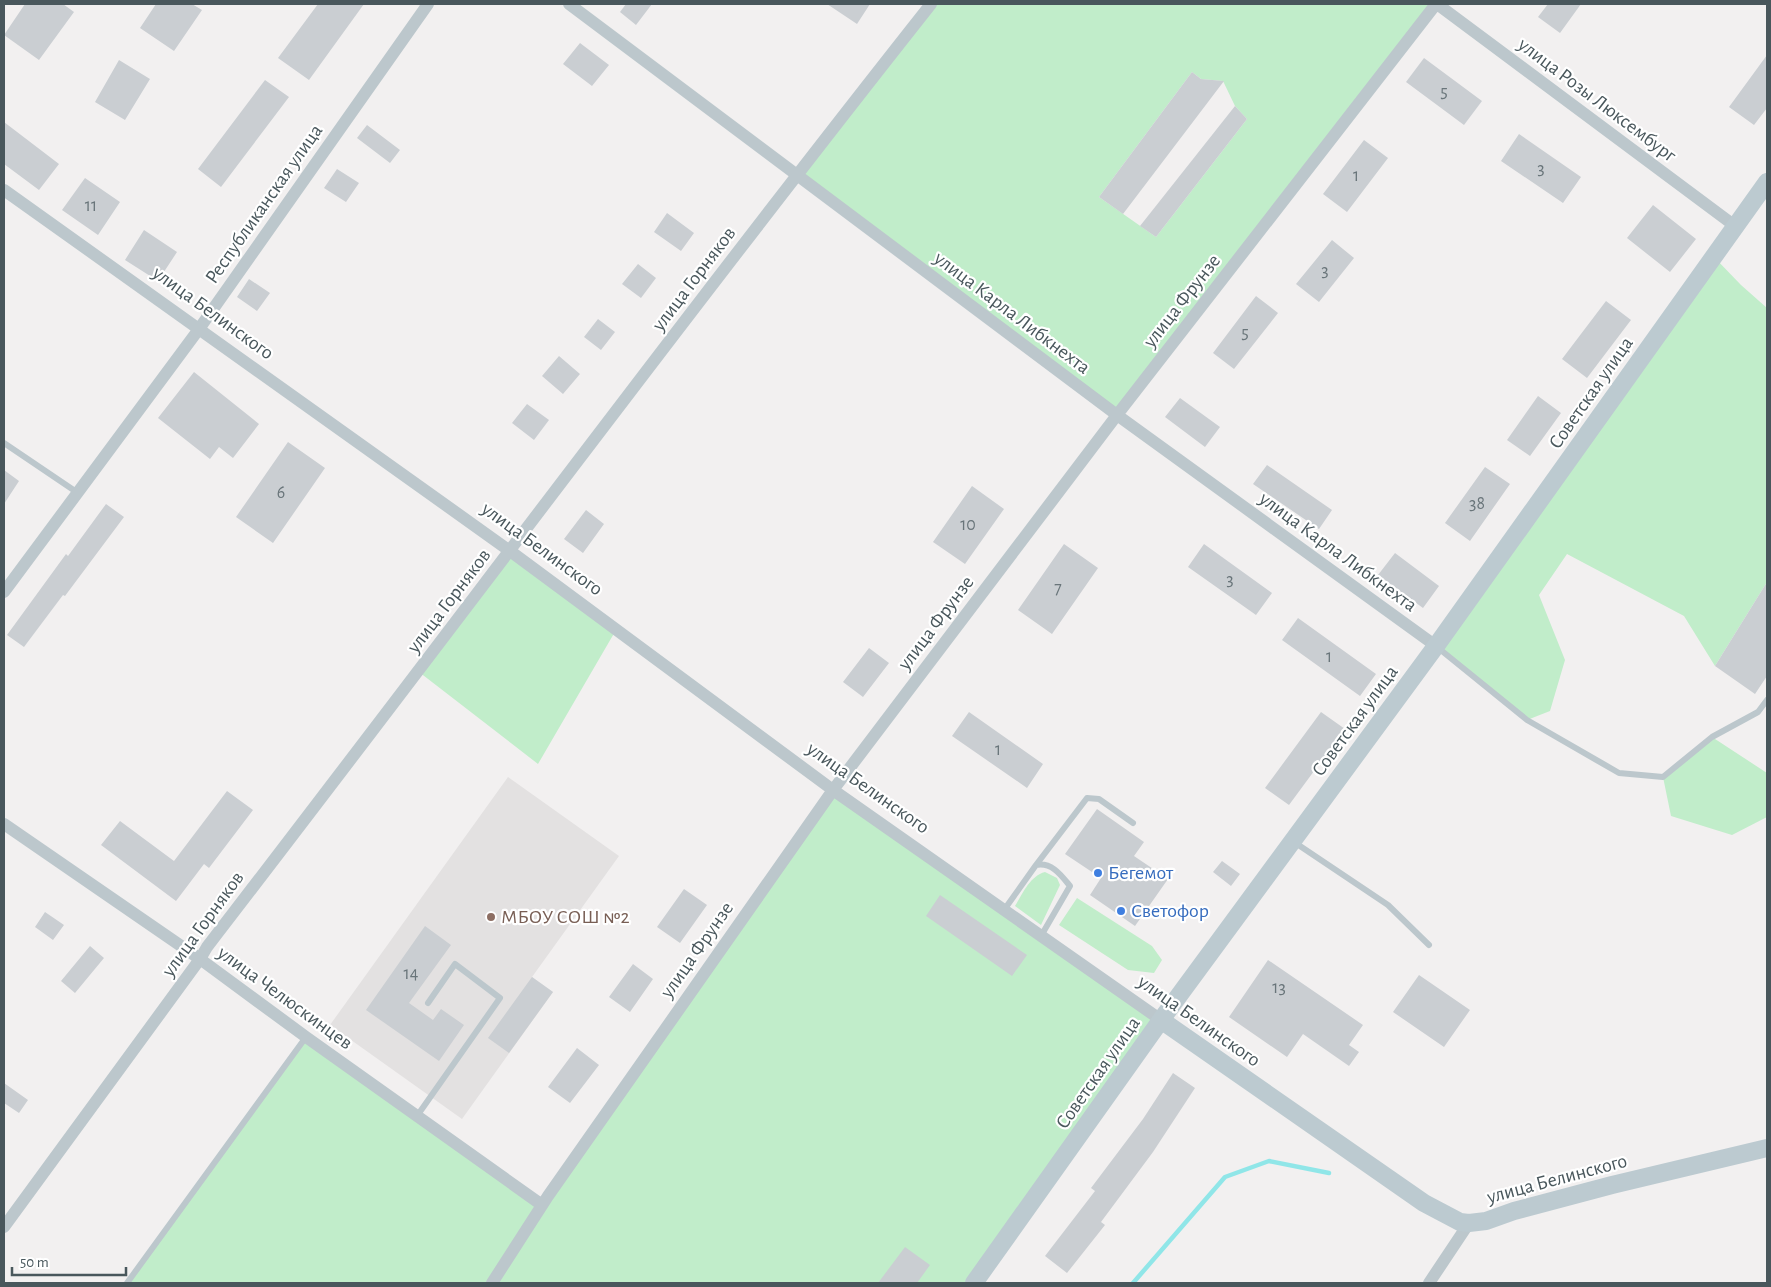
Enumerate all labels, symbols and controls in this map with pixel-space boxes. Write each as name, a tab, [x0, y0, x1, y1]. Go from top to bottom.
street label: улица Розы Люксембург	[1513, 34, 1680, 166]
house number: 5	[1440, 83, 1448, 101]
street label: Республиканская улица	[202, 121, 326, 287]
house number: 3	[1537, 160, 1545, 178]
house number: 1	[1353, 167, 1359, 185]
house number: 11	[85, 197, 97, 215]
street label: улица Горняков	[648, 223, 739, 336]
street label: улица Карла Либкнехта	[930, 247, 1094, 378]
street label: улица Фрунзе	[1139, 251, 1224, 352]
street label: улица Белинского	[148, 262, 277, 363]
house number: 3	[1321, 262, 1329, 280]
house number: 5	[1241, 324, 1249, 342]
street label: Советская улица	[1545, 333, 1637, 453]
house number: 6	[277, 484, 285, 502]
street label: улица Карла Либкнехта	[1255, 488, 1420, 616]
house number: 38	[1469, 495, 1485, 513]
street label: улица Белинского	[477, 498, 606, 599]
house number: 10	[960, 516, 976, 534]
street label: улица Горняков	[403, 545, 494, 658]
house number: 3	[1226, 571, 1234, 589]
street label: улица Фрунзе	[894, 572, 978, 675]
house number: 7	[1054, 580, 1062, 598]
house number: 1	[1326, 648, 1332, 666]
street label: Советская улица	[1308, 662, 1402, 780]
street label: улица Белинского	[802, 738, 933, 838]
house number: 1	[995, 741, 1001, 759]
place label: Бегемот	[1108, 863, 1174, 883]
marker: Бегемот	[1092, 867, 1104, 879]
street label: улица Горняков	[158, 868, 248, 981]
street label: улица Фрунзе	[656, 898, 737, 1002]
place label: Светофор	[1131, 901, 1209, 921]
marker: Светофор	[1115, 905, 1127, 917]
place label: МБОУ СОШ №2	[501, 907, 630, 927]
marker: МБОУ СОШ №2	[485, 911, 497, 923]
street label: улица Челюскинцев	[213, 942, 356, 1054]
house number: 14	[404, 965, 419, 983]
street label: улица Белинского	[1133, 971, 1264, 1071]
house number: 13	[1272, 979, 1286, 997]
street label: Советская улица	[1052, 1013, 1144, 1133]
street label: улица Белинского	[1484, 1151, 1629, 1208]
scale bar	[12, 1244, 126, 1276]
text: 50 m	[20, 1255, 49, 1270]

